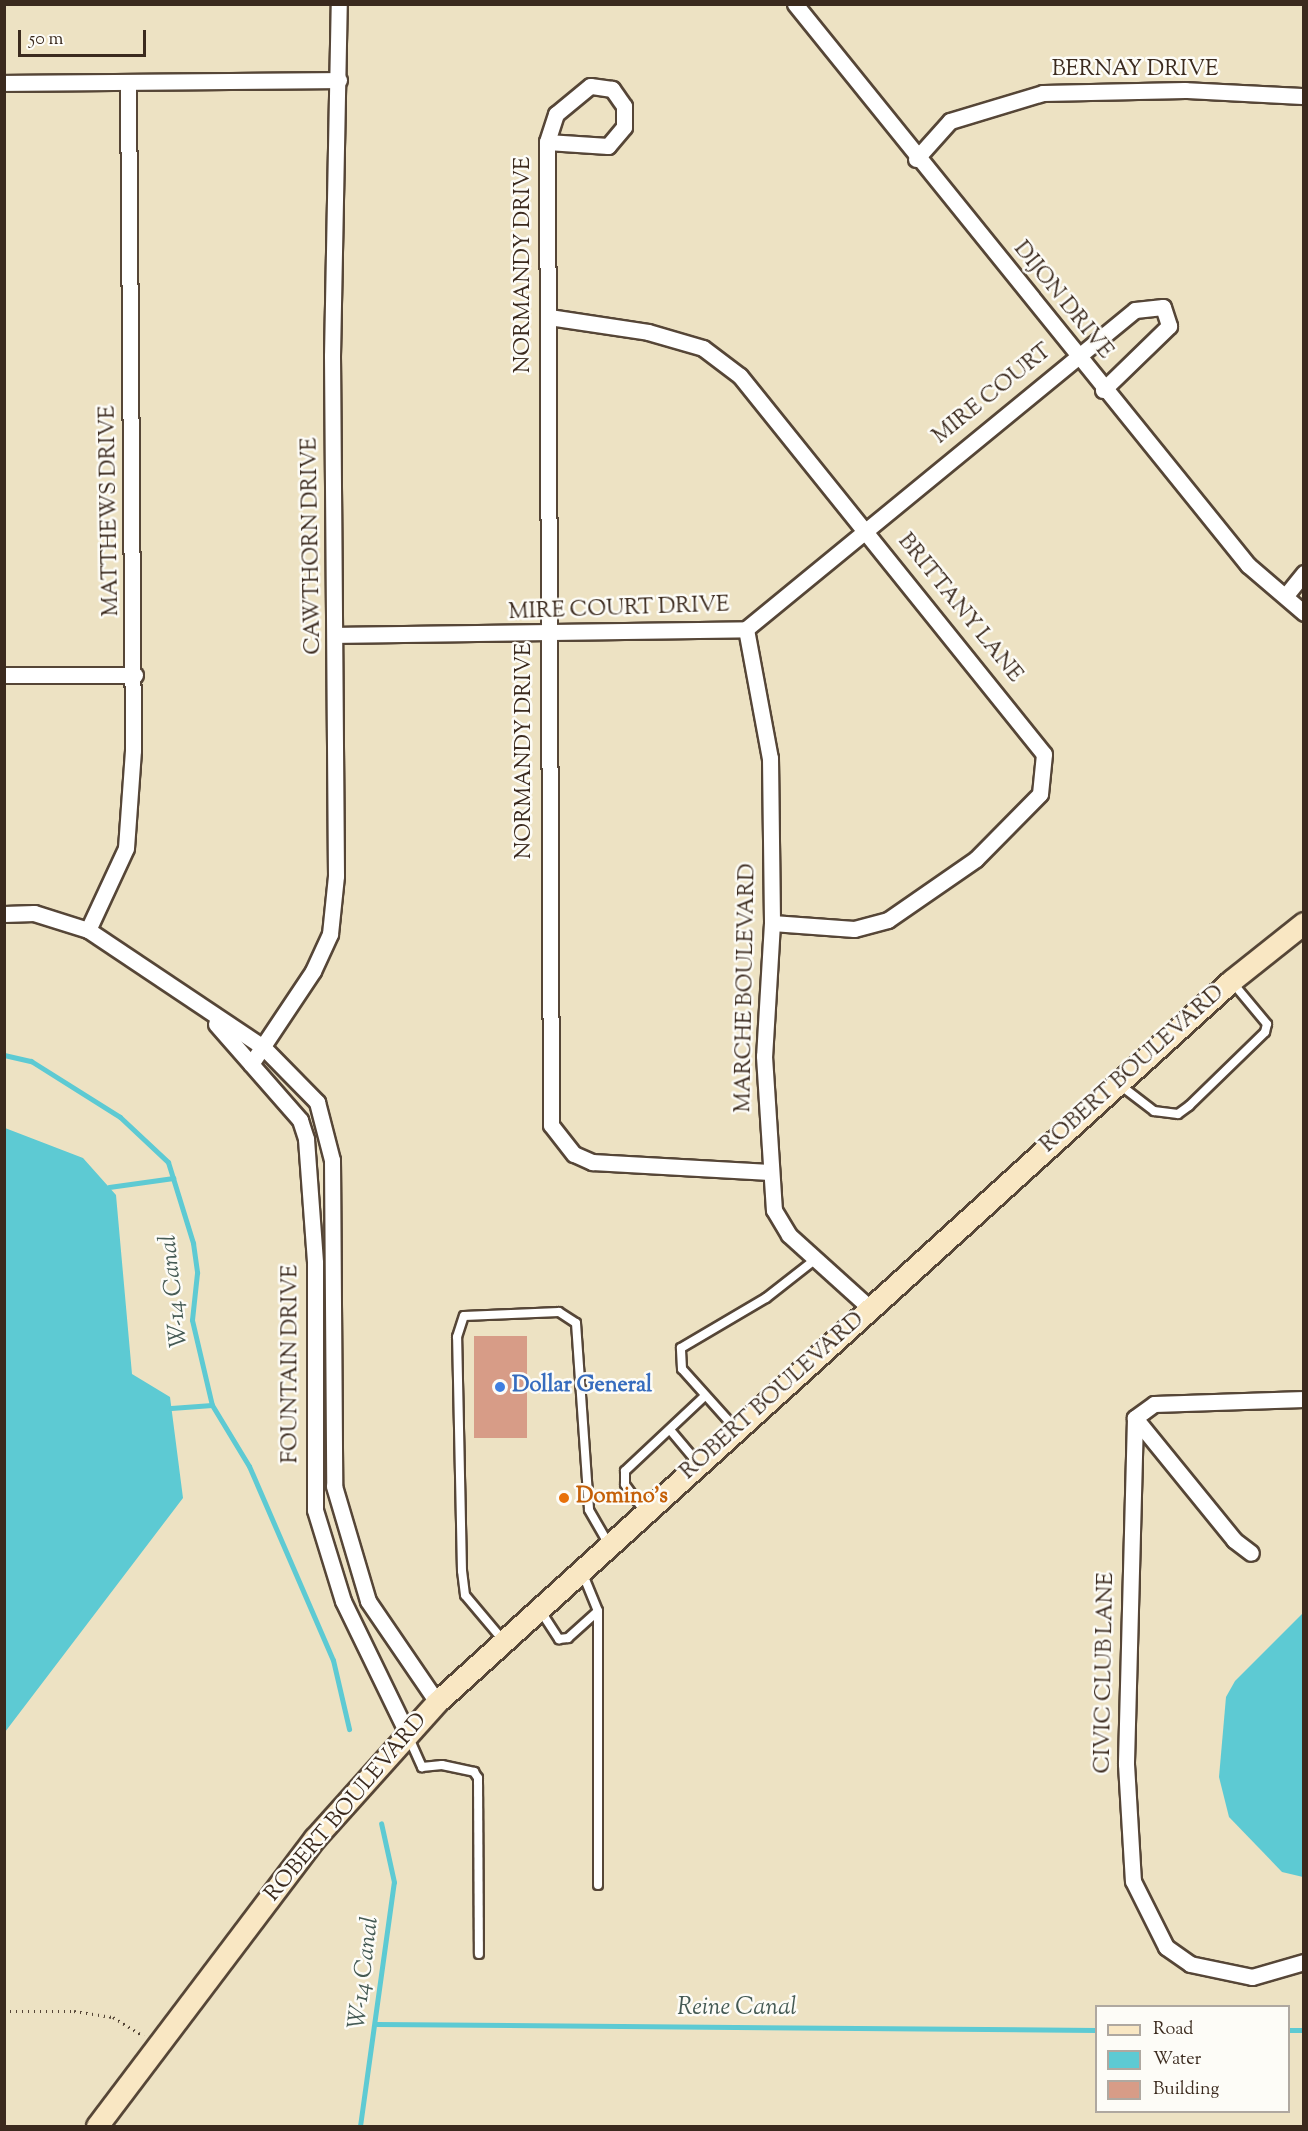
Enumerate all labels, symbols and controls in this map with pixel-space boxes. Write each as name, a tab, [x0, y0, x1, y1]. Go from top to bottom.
scale bar	[21, 18, 148, 56]
text: 50 m	[29, 27, 63, 53]
street label: BERNAY DRIVE	[1052, 58, 1218, 84]
street label: NORMANDY DRIVE	[512, 157, 538, 373]
street label: DIJON DRIVE	[1007, 237, 1117, 365]
street label: MIRE COURT	[928, 339, 1058, 451]
street label: MATTHEWS DRIVE	[96, 405, 126, 617]
street label: CAWTHORN DRIVE	[298, 437, 328, 655]
street label: BRITTANY LANE	[891, 529, 1027, 689]
street label: MIRE COURT DRIVE	[508, 593, 730, 627]
street label: NORMANDY DRIVE	[513, 643, 539, 859]
street label: MARCHE BOULEVARD	[732, 863, 762, 1113]
street label: ROBERT BOULEVARD	[1036, 981, 1230, 1159]
water label: W-14 Canal	[155, 1233, 195, 1349]
street label: FOUNTAIN DRIVE	[279, 1265, 305, 1463]
street label: ROBERT BOULEVARD	[676, 1308, 870, 1486]
place label: Dollar General	[512, 1374, 652, 1400]
marker: Dollar General	[493, 1380, 507, 1394]
place label: Domino's	[576, 1485, 668, 1511]
marker: Domino's	[557, 1491, 571, 1505]
street label: CIVIC CLUB LANE	[1091, 1572, 1121, 1774]
street label: ROBERT BOULEVARD	[260, 1708, 434, 1908]
water label: W-14 Canal	[344, 1915, 386, 2031]
water label: Reine Canal	[677, 1995, 797, 2023]
legend	[1095, 2005, 1290, 2113]
text: Road	[1153, 2017, 1193, 2043]
text: Water	[1153, 2047, 1201, 2073]
text: Building	[1153, 2077, 1219, 2103]

